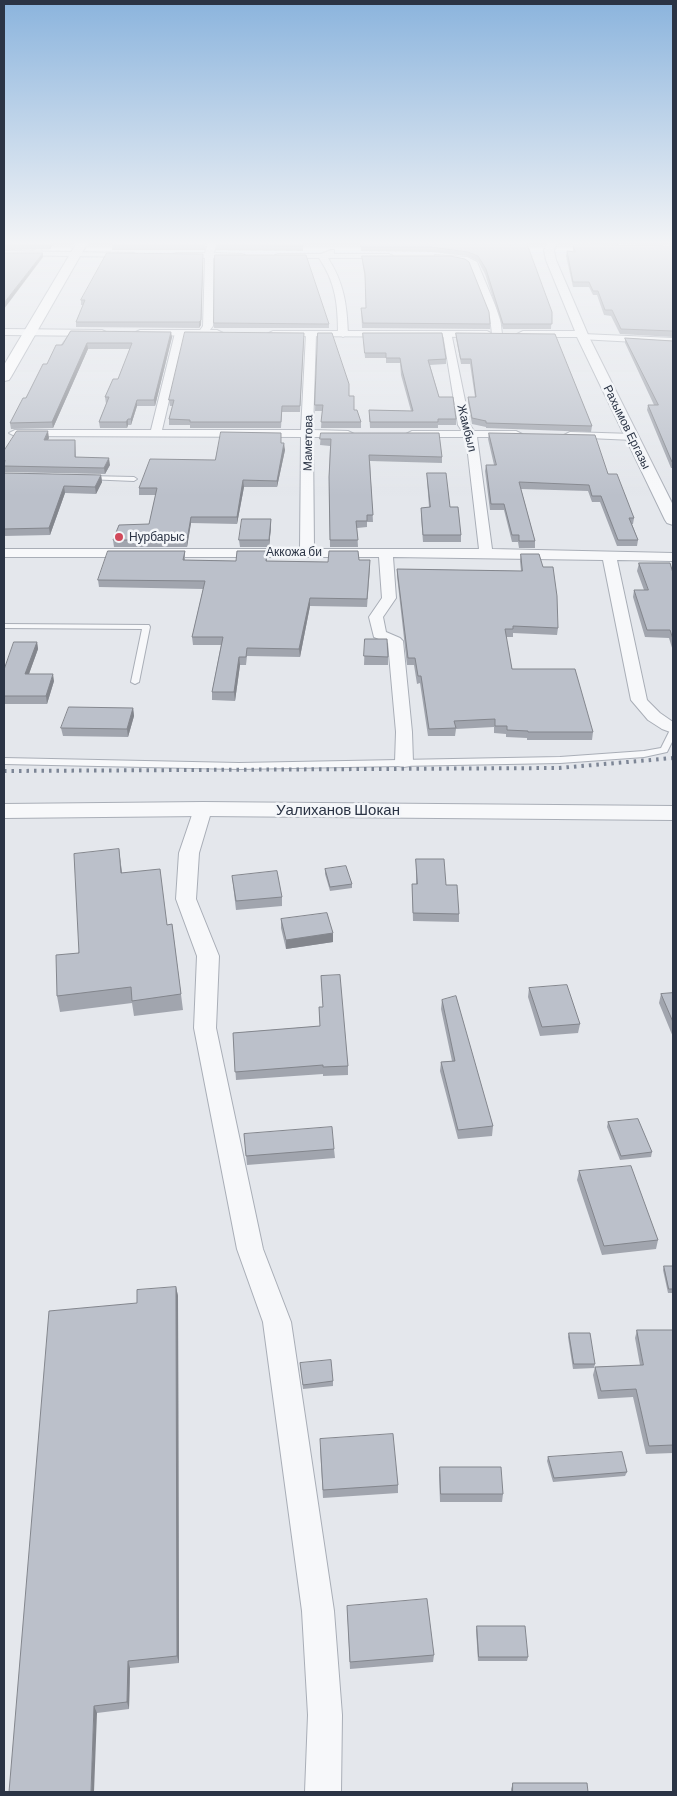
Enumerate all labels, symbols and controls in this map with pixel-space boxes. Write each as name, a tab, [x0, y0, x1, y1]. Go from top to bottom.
street label: Рахымов Ергазы	[600, 382, 654, 472]
street label: Жамбыл	[454, 403, 480, 453]
street label: Маметова	[300, 415, 316, 471]
place label: Нурбарыс	[129, 530, 185, 544]
marker: Нурбарыс	[113, 531, 125, 543]
street label: Аккожа би	[266, 545, 322, 559]
street label: Уалиханов Шокан	[276, 801, 400, 819]

